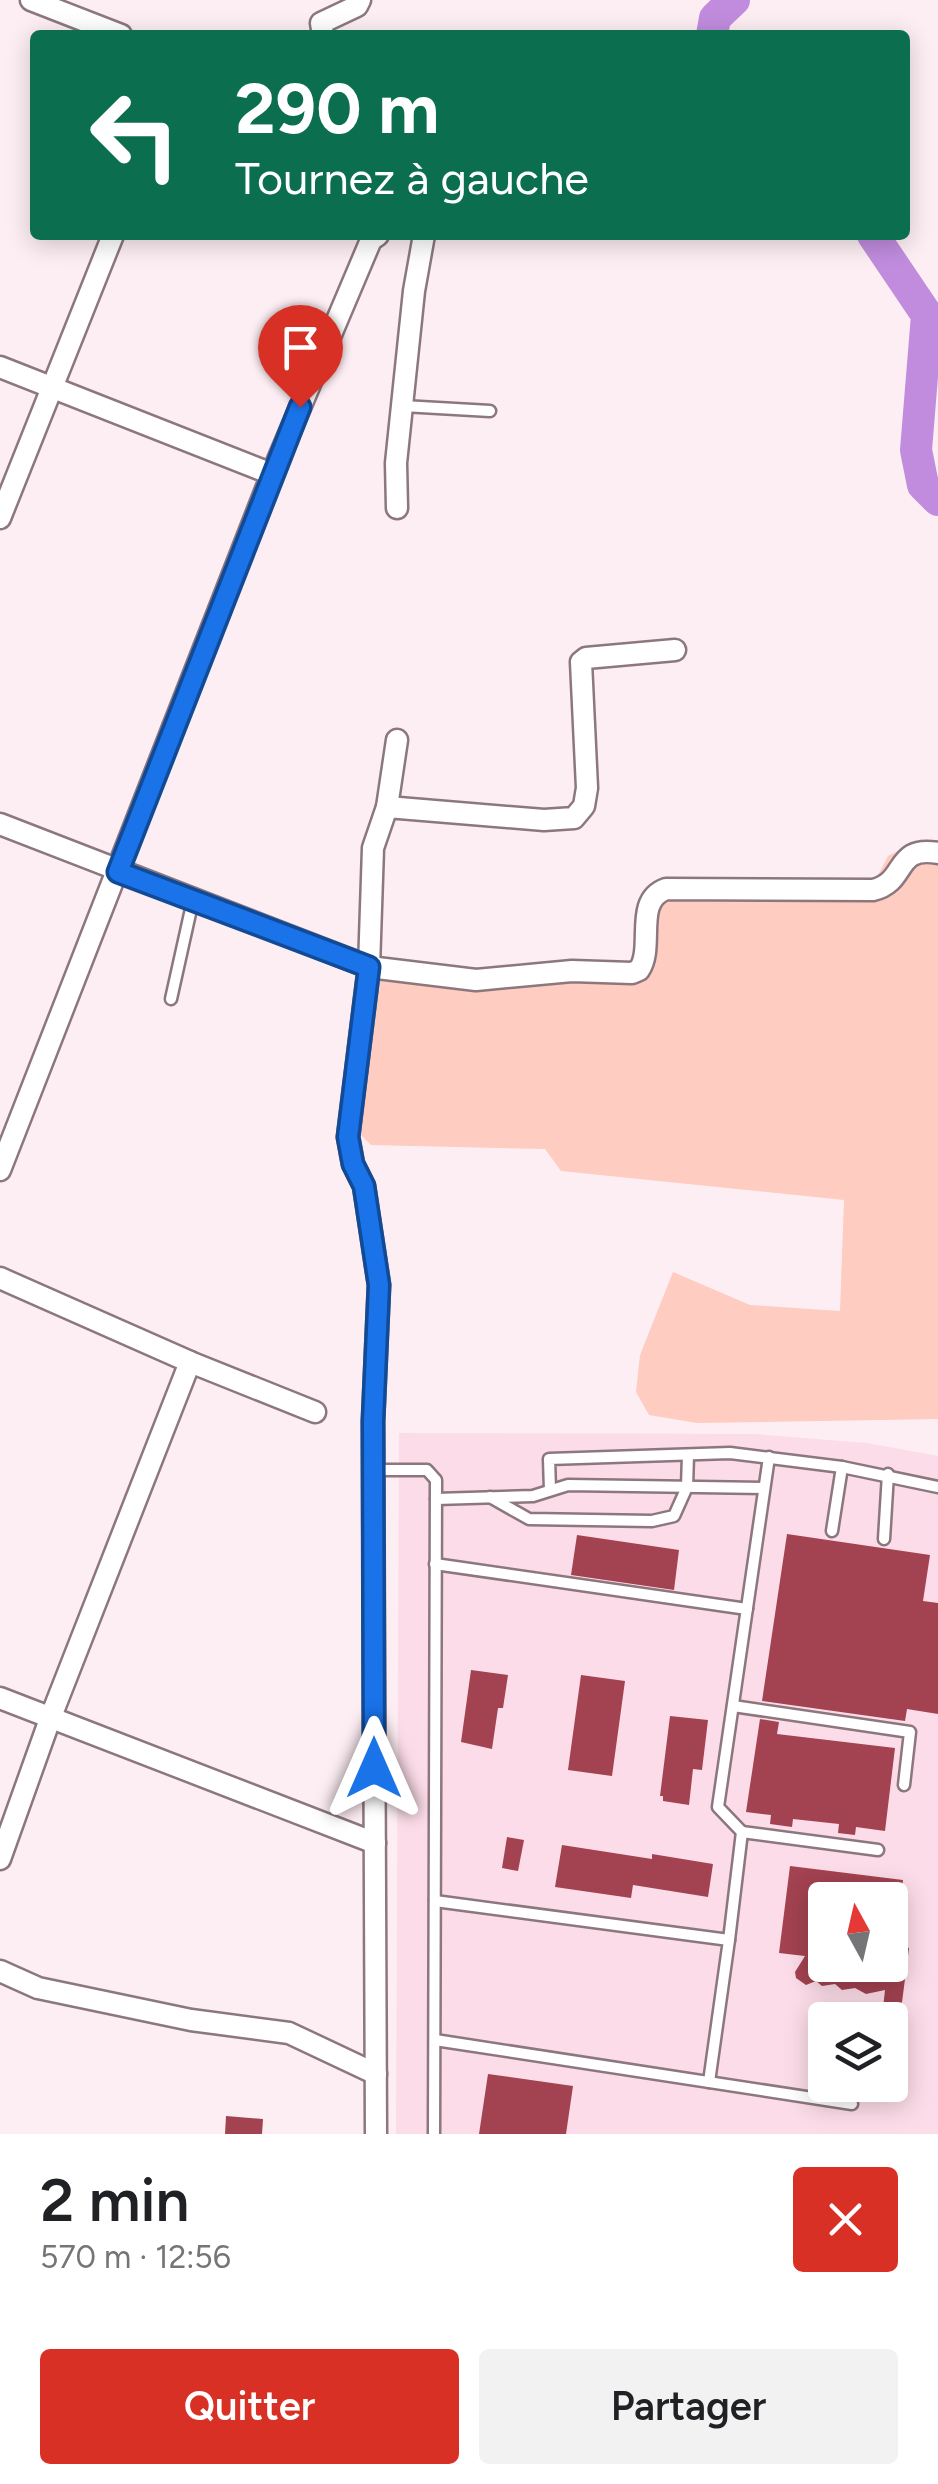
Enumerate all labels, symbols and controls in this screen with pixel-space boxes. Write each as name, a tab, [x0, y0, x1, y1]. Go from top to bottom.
text: 290 m	[235, 66, 439, 151]
icon: left	[70, 70, 200, 200]
text: Tournez à gauche	[235, 151, 589, 205]
pin	[258, 305, 343, 408]
icon: arrive	[273, 320, 328, 375]
position arrow	[322, 1716, 426, 1820]
north arrow	[808, 1882, 908, 1982]
map controls	[808, 1882, 908, 2102]
button: layers	[808, 2002, 908, 2102]
text: 2 min	[40, 2164, 189, 2236]
button: close	[793, 2167, 898, 2272]
text: 570 m · 12:56	[40, 2238, 231, 2276]
button: Quitter	[40, 2349, 459, 2464]
button: Partager	[479, 2349, 898, 2464]

